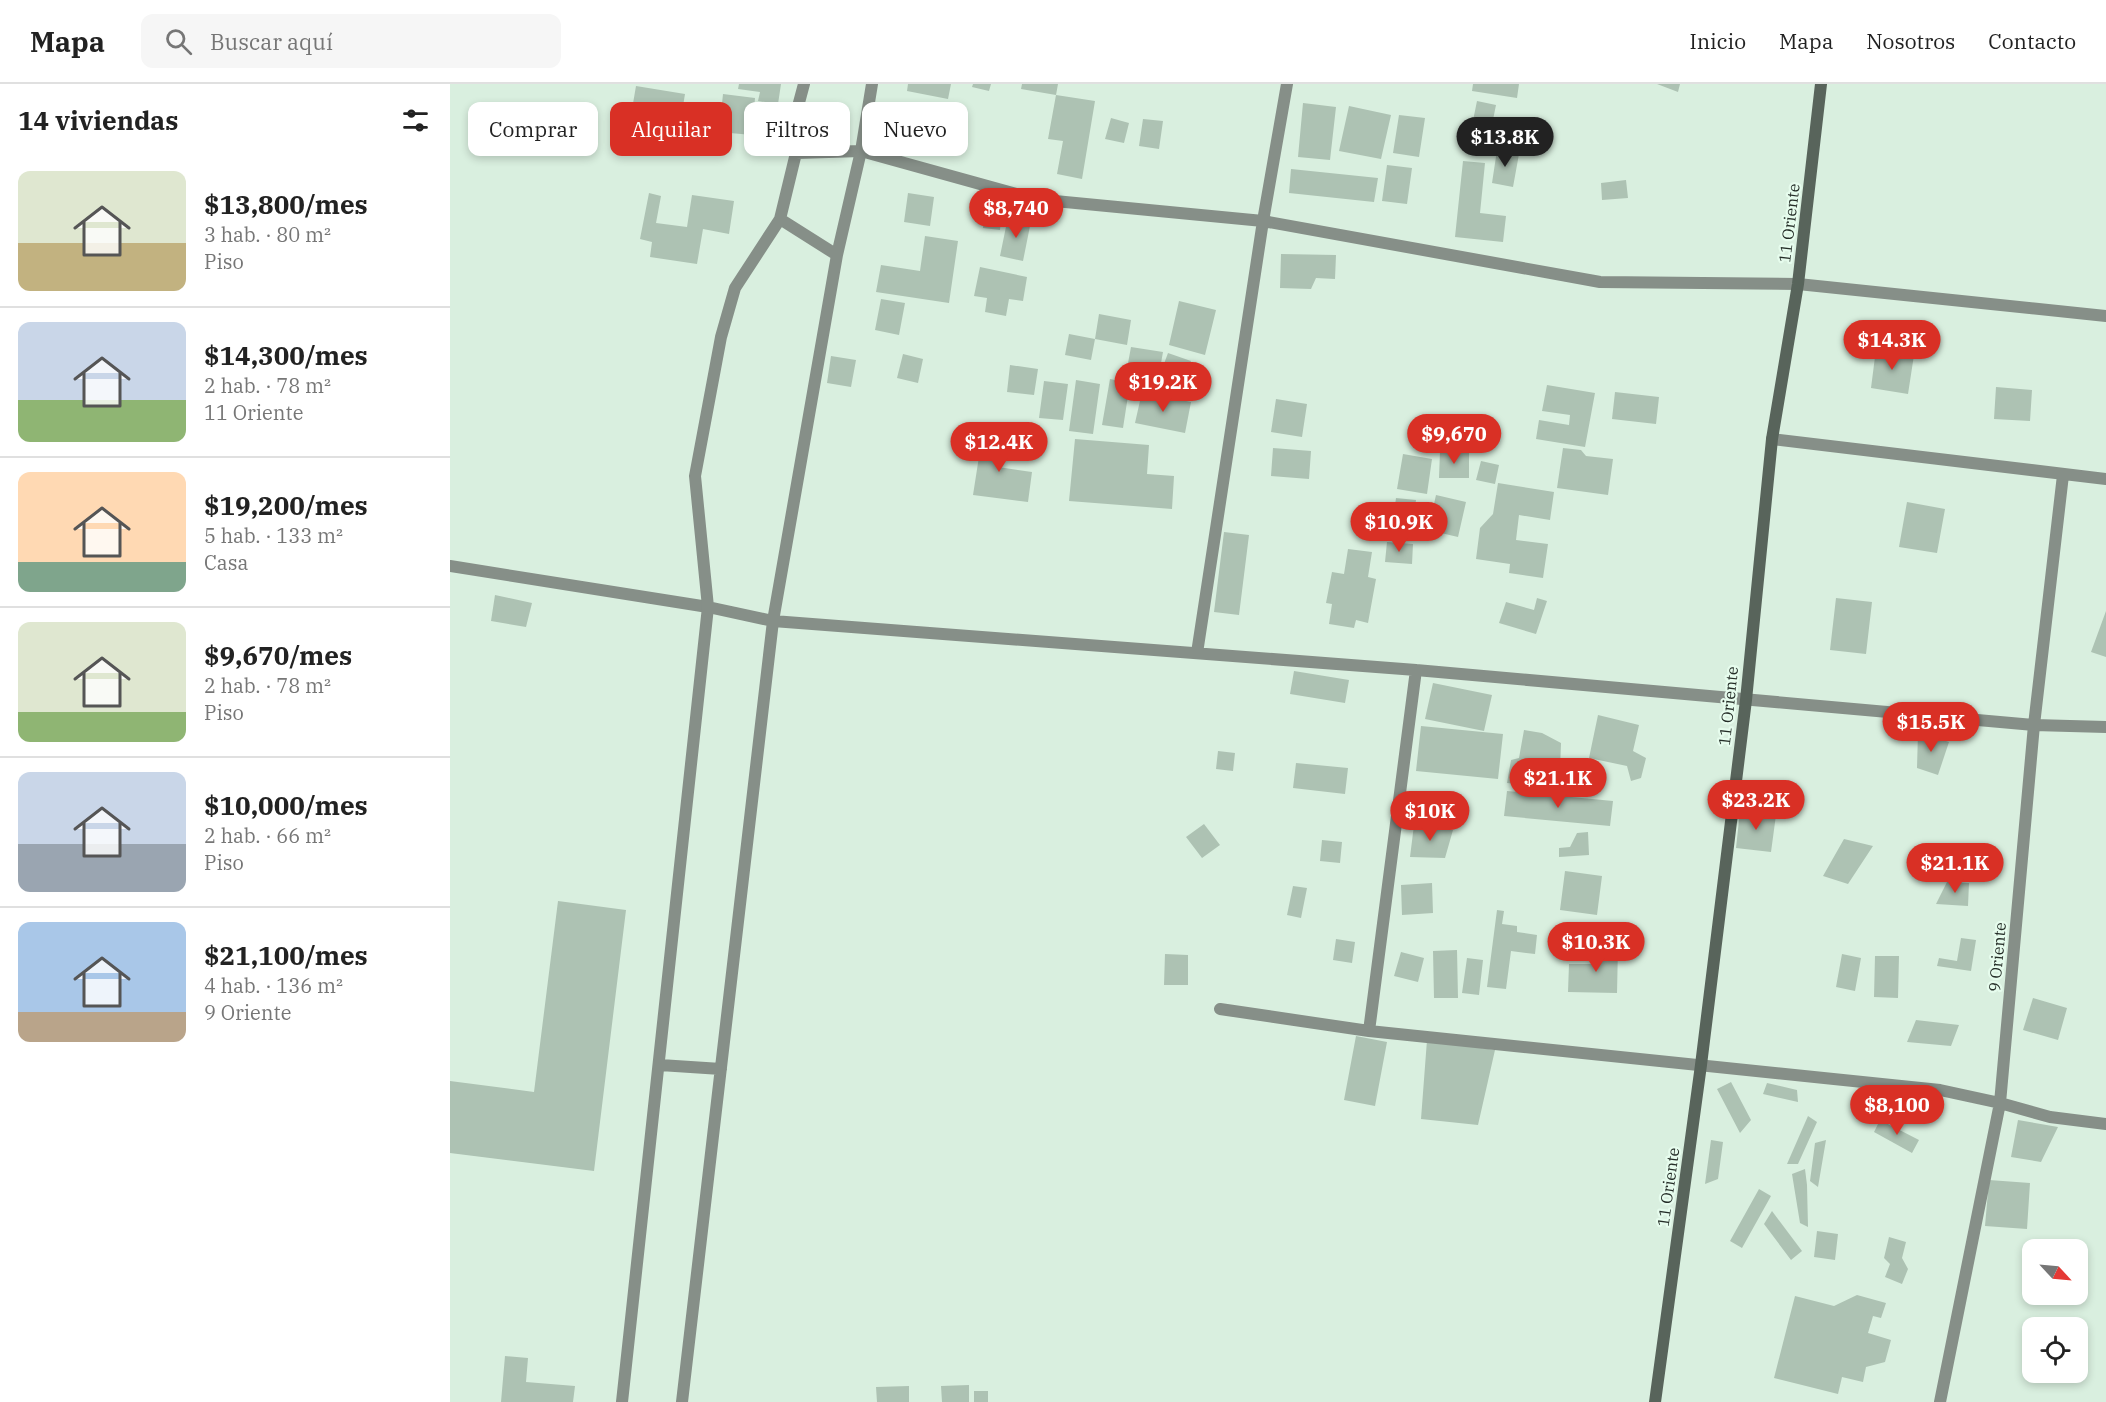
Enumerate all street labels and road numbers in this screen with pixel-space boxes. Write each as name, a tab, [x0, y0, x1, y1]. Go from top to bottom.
street label: 11 Oriente	[1774, 182, 1804, 264]
street label: 11 Oriente	[1714, 665, 1742, 747]
street label: 9 Oriente	[1984, 921, 2010, 993]
street label: 11 Oriente	[1653, 1146, 1683, 1228]

